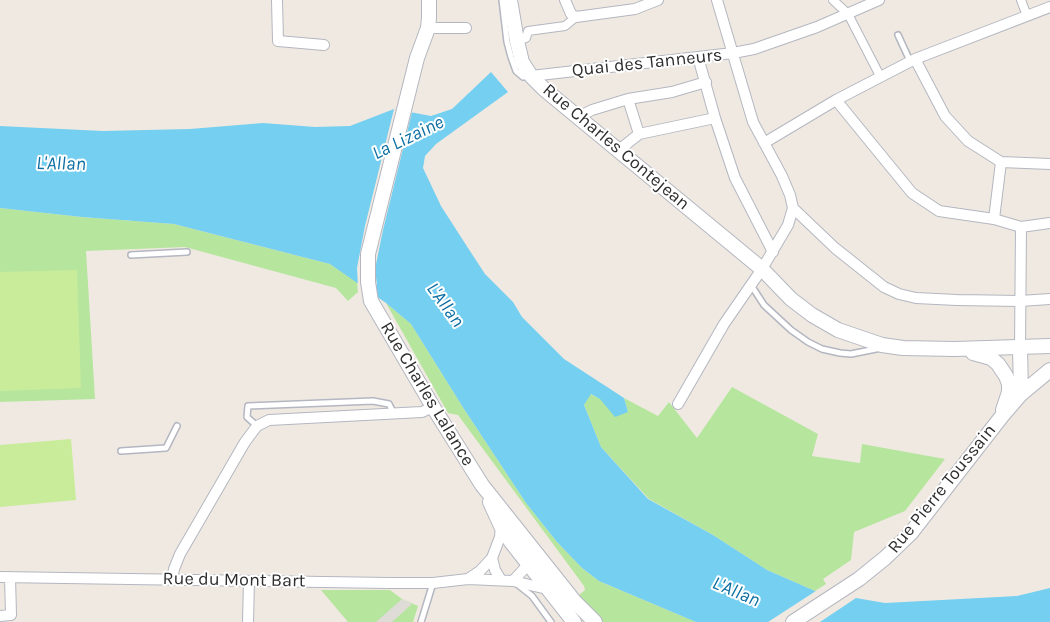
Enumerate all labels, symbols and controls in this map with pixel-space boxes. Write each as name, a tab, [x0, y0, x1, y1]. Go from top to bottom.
street label: Quai des Tanneurs	[571, 44, 723, 82]
street label: Rue Charles Contejean	[538, 79, 694, 215]
water label: La Lizaine	[369, 111, 447, 165]
water label: L'Allan	[36, 152, 86, 176]
water label: L'Allan	[421, 278, 469, 332]
street label: Rue Charles Lalance	[375, 318, 479, 470]
street label: Rue Pierre Toussain	[883, 420, 1001, 558]
street label: Rue du Mont Bart	[163, 568, 305, 592]
water label: L'Allan	[709, 572, 763, 612]

